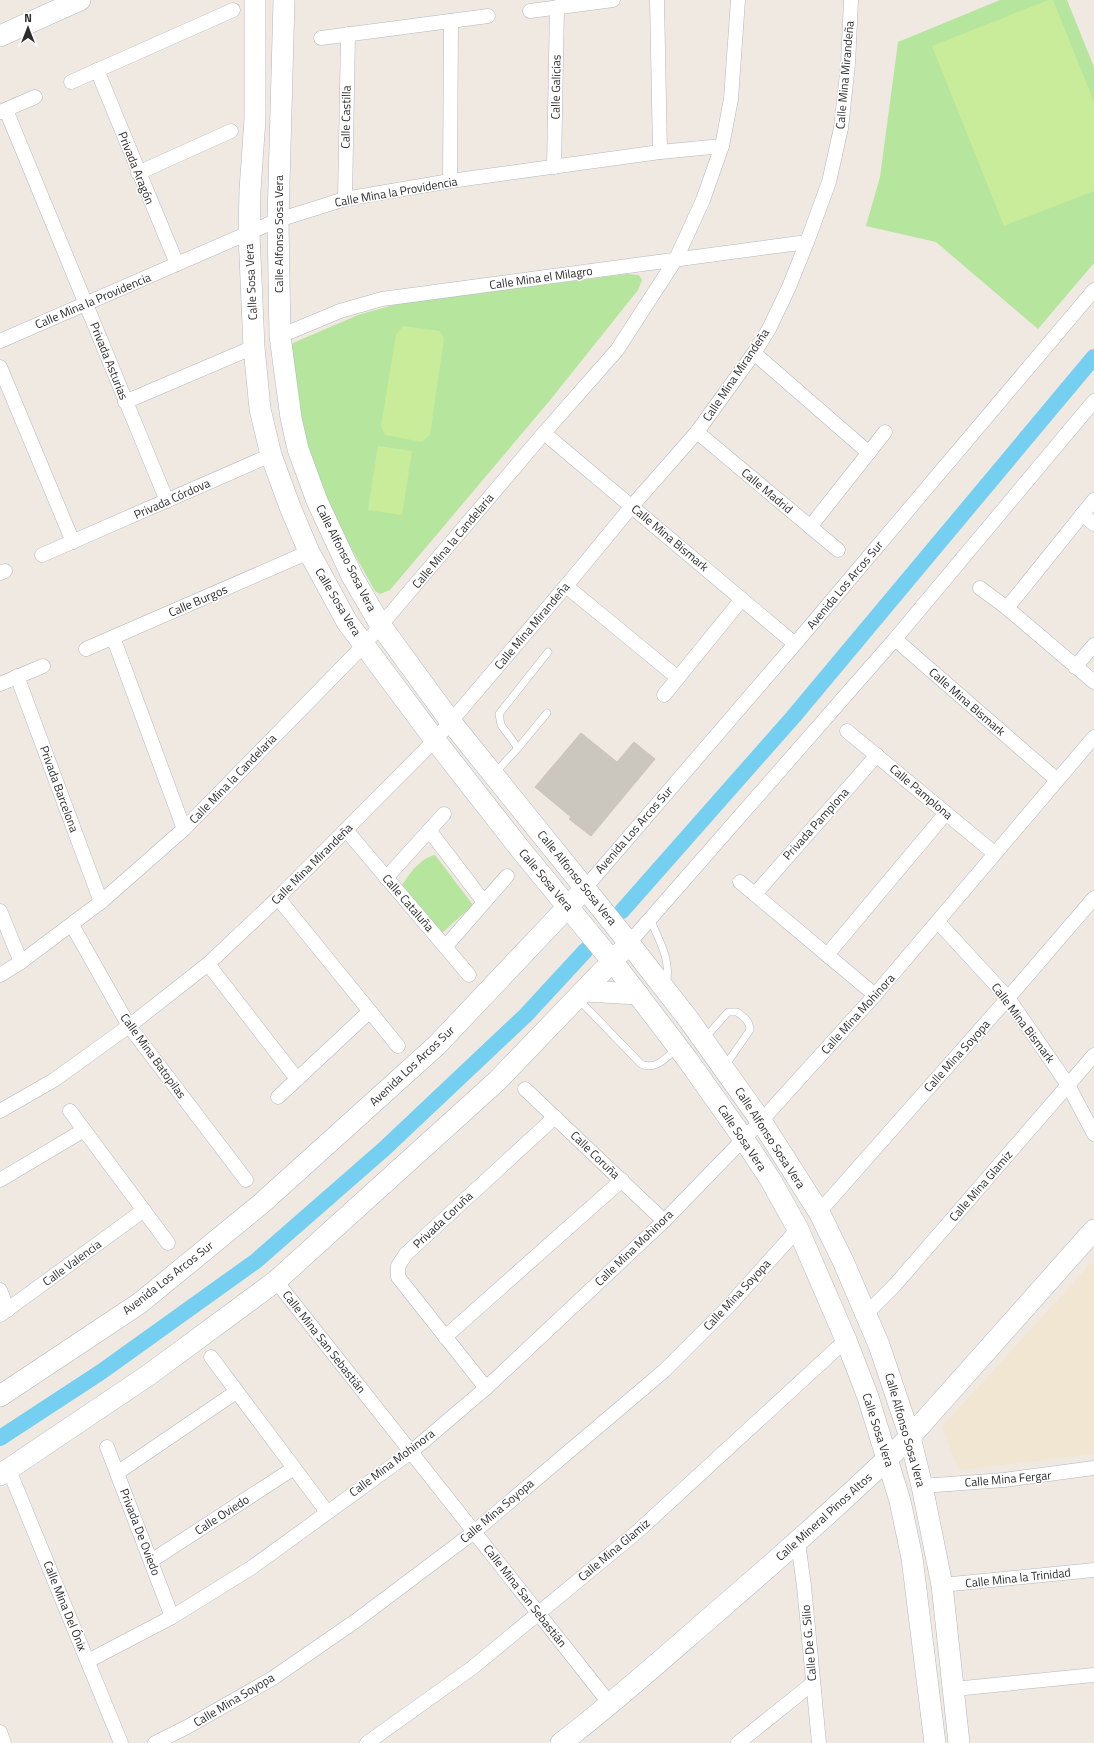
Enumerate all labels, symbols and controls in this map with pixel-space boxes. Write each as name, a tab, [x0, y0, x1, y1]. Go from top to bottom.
north arrow	[8, 8, 48, 48]
text: N	[24, 10, 32, 26]
street label: Calle Mina Mirandeña	[830, 20, 859, 130]
street label: Calle Galicias	[545, 54, 566, 120]
street label: Calle Castilla	[335, 85, 356, 149]
street label: Privada Aragón	[113, 129, 160, 207]
street label: Calle Mina la Providencia	[333, 171, 459, 212]
street label: Calle Alfonso Sosa Vera	[269, 175, 288, 293]
street label: Calle Sosa Vera	[239, 243, 262, 321]
street label: Calle Mina el Milagro	[488, 261, 594, 294]
street label: Calle Mina la Providencia	[32, 267, 154, 334]
street label: Privada Asturias	[85, 319, 134, 403]
street label: Calle Mina Mirandeña	[697, 324, 774, 425]
street label: Calle Madrid	[737, 463, 797, 518]
street label: Privada Córdova	[131, 473, 213, 524]
street label: Calle Mina la Candelaria	[407, 489, 498, 592]
street label: Calle Mina Bismark	[627, 499, 713, 576]
street label: Calle Alfonso Sosa Vera	[311, 501, 382, 615]
street label: Avenida Los Arcos Sur	[802, 536, 888, 633]
street label: Calle Sosa Vera	[311, 564, 366, 640]
street label: Calle Mina Mirandeña	[489, 578, 574, 673]
street label: Calle Burgos	[165, 579, 231, 622]
street label: Calle Mina Bismark	[925, 663, 1010, 740]
street label: Calle Mina la Candelaria	[184, 729, 281, 828]
street label: Privada Barcelona	[35, 743, 84, 835]
street label: Calle Pamplona	[885, 759, 957, 824]
street label: Avenida Los Arcos Sur	[590, 782, 677, 878]
street label: Privada Pamplona	[778, 783, 853, 864]
street label: Calle Mina Mirandeña	[266, 818, 357, 909]
street label: Calle Alfonso Sosa Vera	[533, 826, 622, 929]
street label: Calle Sosa Vera	[514, 844, 578, 915]
street label: Calle Cataluña	[378, 870, 439, 936]
street label: Calle Mina Mohinora	[816, 969, 899, 1058]
street label: Calle Mina Bismark	[987, 979, 1060, 1067]
street label: Calle Mina Batopilas	[116, 1009, 191, 1103]
street label: Calle Mina Soyopa	[919, 1015, 994, 1096]
street label: Avenida Los Arcos Sur	[365, 1021, 459, 1110]
street label: Calle Alfonso Sosa Vera	[730, 1083, 810, 1192]
street label: Calle Sosa Vera	[713, 1101, 772, 1175]
street label: Calle Coruña	[566, 1126, 624, 1183]
street label: Calle Mina Glamiz	[944, 1146, 1017, 1225]
street label: Privada Coruña	[408, 1187, 477, 1253]
street label: Calle Mina Mohinora	[590, 1205, 677, 1290]
street label: Calle Valencia	[38, 1235, 105, 1290]
street label: Avenida Los Arcos Sur	[118, 1236, 217, 1319]
street label: Calle Mina Soyopa	[698, 1255, 775, 1335]
street label: Calle Mina San Sebastián	[278, 1286, 371, 1397]
street label: Calle Alfonso Sosa Vera	[880, 1371, 931, 1489]
street label: Calle Sosa Vera	[858, 1390, 899, 1469]
street label: Calle Mina Mohinora	[345, 1424, 439, 1501]
street label: Calle Mina Fergar	[964, 1465, 1052, 1492]
street label: Calle Mineral Pinos Altos	[771, 1468, 877, 1565]
street label: Calle Mina Soyopa	[455, 1474, 538, 1547]
street label: Privada De Oviedo	[115, 1485, 166, 1578]
street label: Calle Oviedo	[191, 1490, 253, 1539]
street label: Calle Mina Glamiz	[574, 1514, 654, 1585]
street label: Calle Mina San Sebastián	[479, 1540, 572, 1651]
street label: Calle Mina Del Ónix	[39, 1558, 93, 1655]
street label: Calle Mina la Trinidad	[964, 1563, 1072, 1592]
street label: Calle De G. Silio	[796, 1604, 821, 1682]
street label: Calle Mina Soyopa	[190, 1668, 278, 1731]

